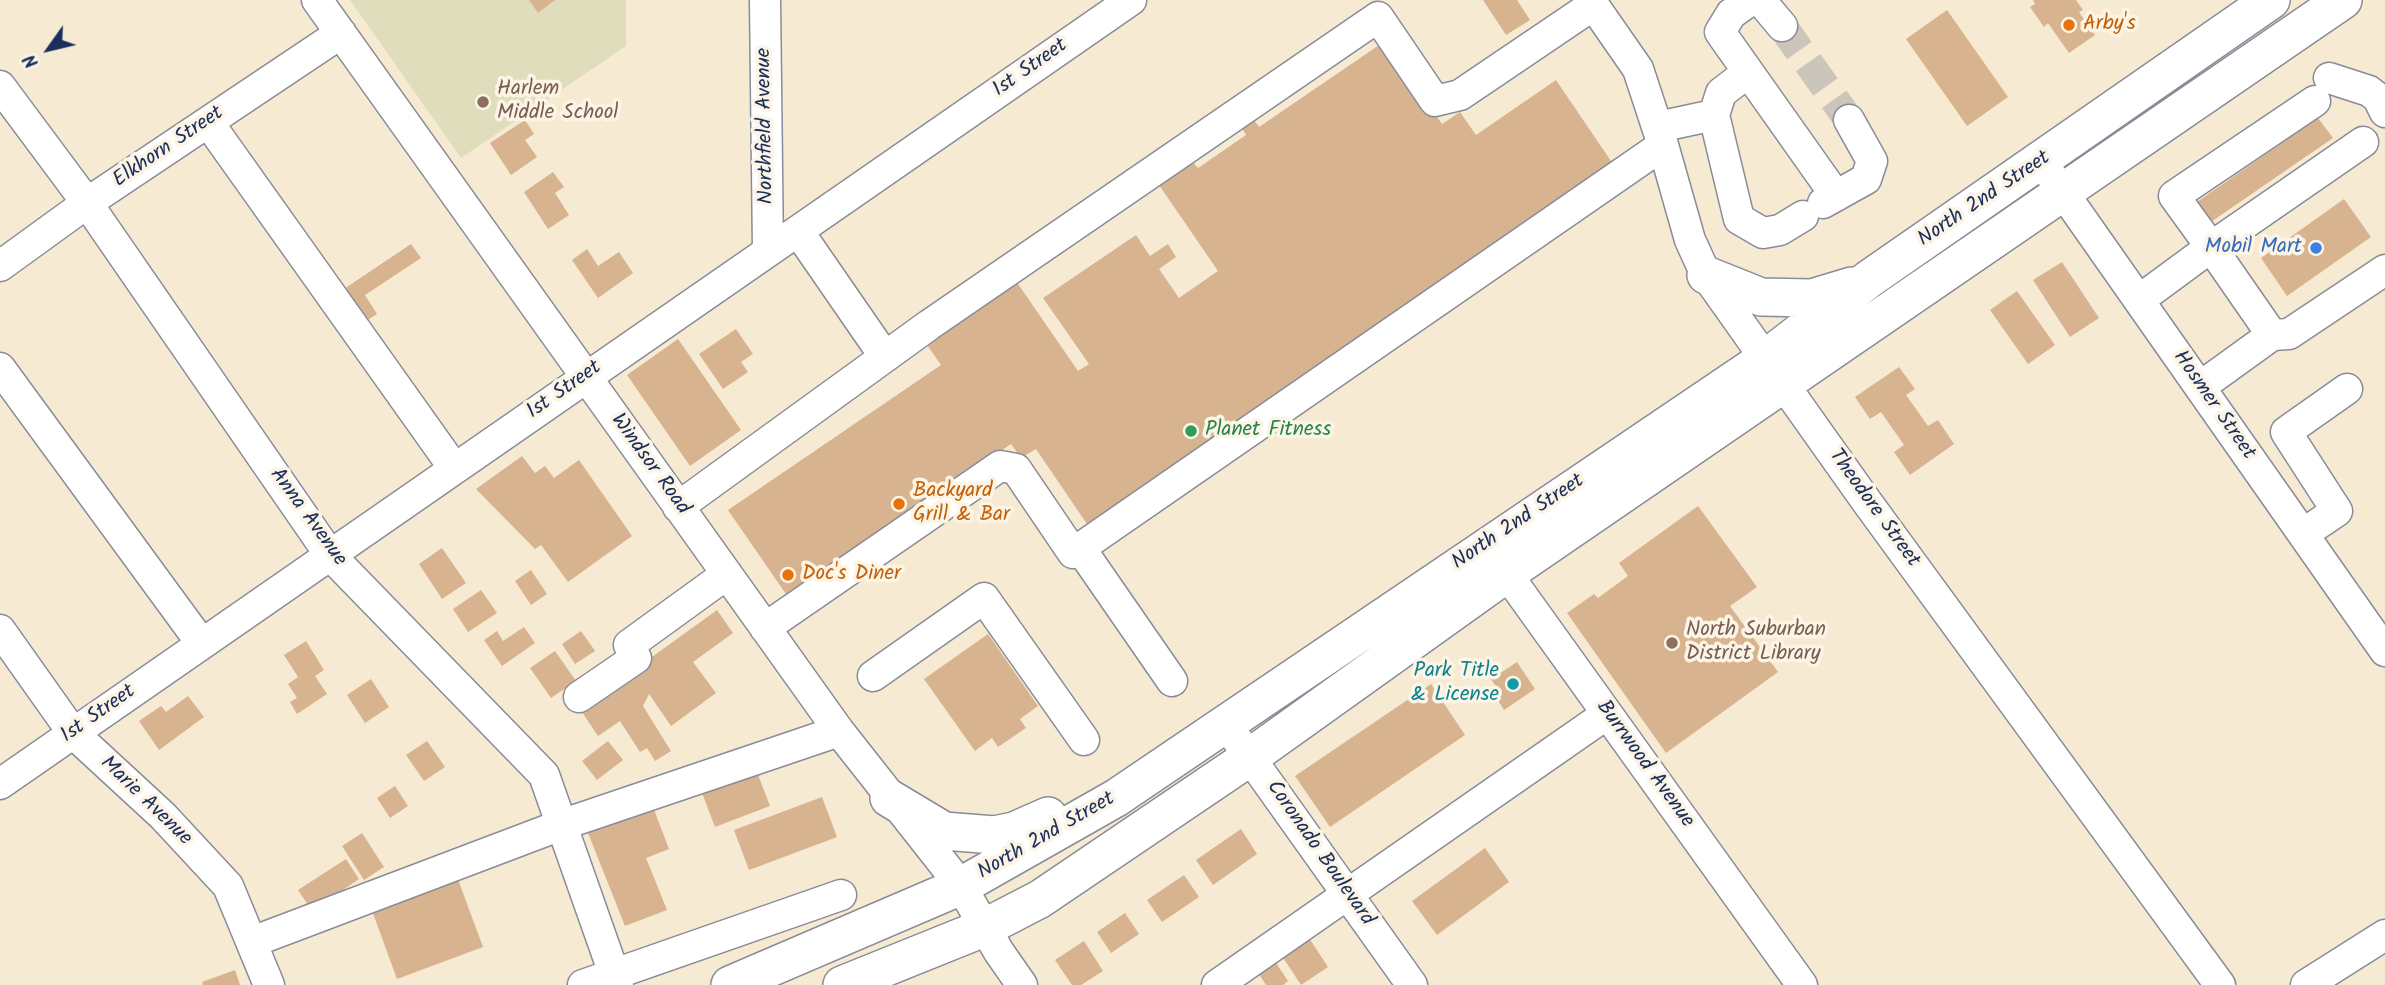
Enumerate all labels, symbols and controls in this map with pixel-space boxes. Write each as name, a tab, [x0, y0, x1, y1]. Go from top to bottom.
place label: Arby's	[2083, 12, 2136, 38]
north arrow	[14, 14, 84, 84]
marker: Arby's	[2061, 17, 2077, 33]
street label: 1st Street	[989, 34, 1073, 104]
text: N	[16, 47, 47, 74]
street label: Northfield Avenue	[753, 48, 781, 204]
place label: Harlem Middle School	[497, 77, 618, 127]
marker: Harlem Middle School	[475, 94, 491, 110]
street label: Elkhorn Street	[109, 102, 229, 194]
street label: North 2nd Street	[1914, 146, 2056, 254]
place label: Mobil Mart	[2205, 235, 2302, 261]
marker: Mobil Mart	[2308, 240, 2324, 256]
street label: Hosmer Street	[2166, 347, 2260, 465]
street label: 1st Street	[523, 356, 607, 426]
street label: Windsor Road	[604, 409, 694, 521]
place label: Planet Fitness	[1205, 418, 1331, 444]
marker: Planet Fitness	[1183, 423, 1199, 439]
street label: Theodore Street	[1822, 445, 1924, 573]
street label: Anna Avenue	[263, 464, 351, 572]
street label: North 2nd Street	[1448, 469, 1590, 577]
place label: Backyard Grill & Bar	[913, 479, 1010, 529]
marker: Backyard Grill & Bar	[891, 496, 907, 512]
place label: Doc's Diner	[802, 562, 901, 588]
marker: Doc's Diner	[780, 567, 796, 583]
place label: North Suburban District Library	[1686, 618, 1826, 668]
marker: North Suburban District Library	[1664, 635, 1680, 651]
place label: Park Title & License	[1411, 659, 1499, 709]
marker: Park Title & License	[1505, 676, 1521, 692]
street label: 1st Street	[57, 680, 141, 750]
street label: Burrwood Avenue	[1589, 696, 1699, 834]
street label: Marie Avenue	[94, 752, 196, 852]
street label: Coronado Boulevard	[1259, 776, 1379, 932]
street label: North 2nd Street	[974, 788, 1120, 886]

